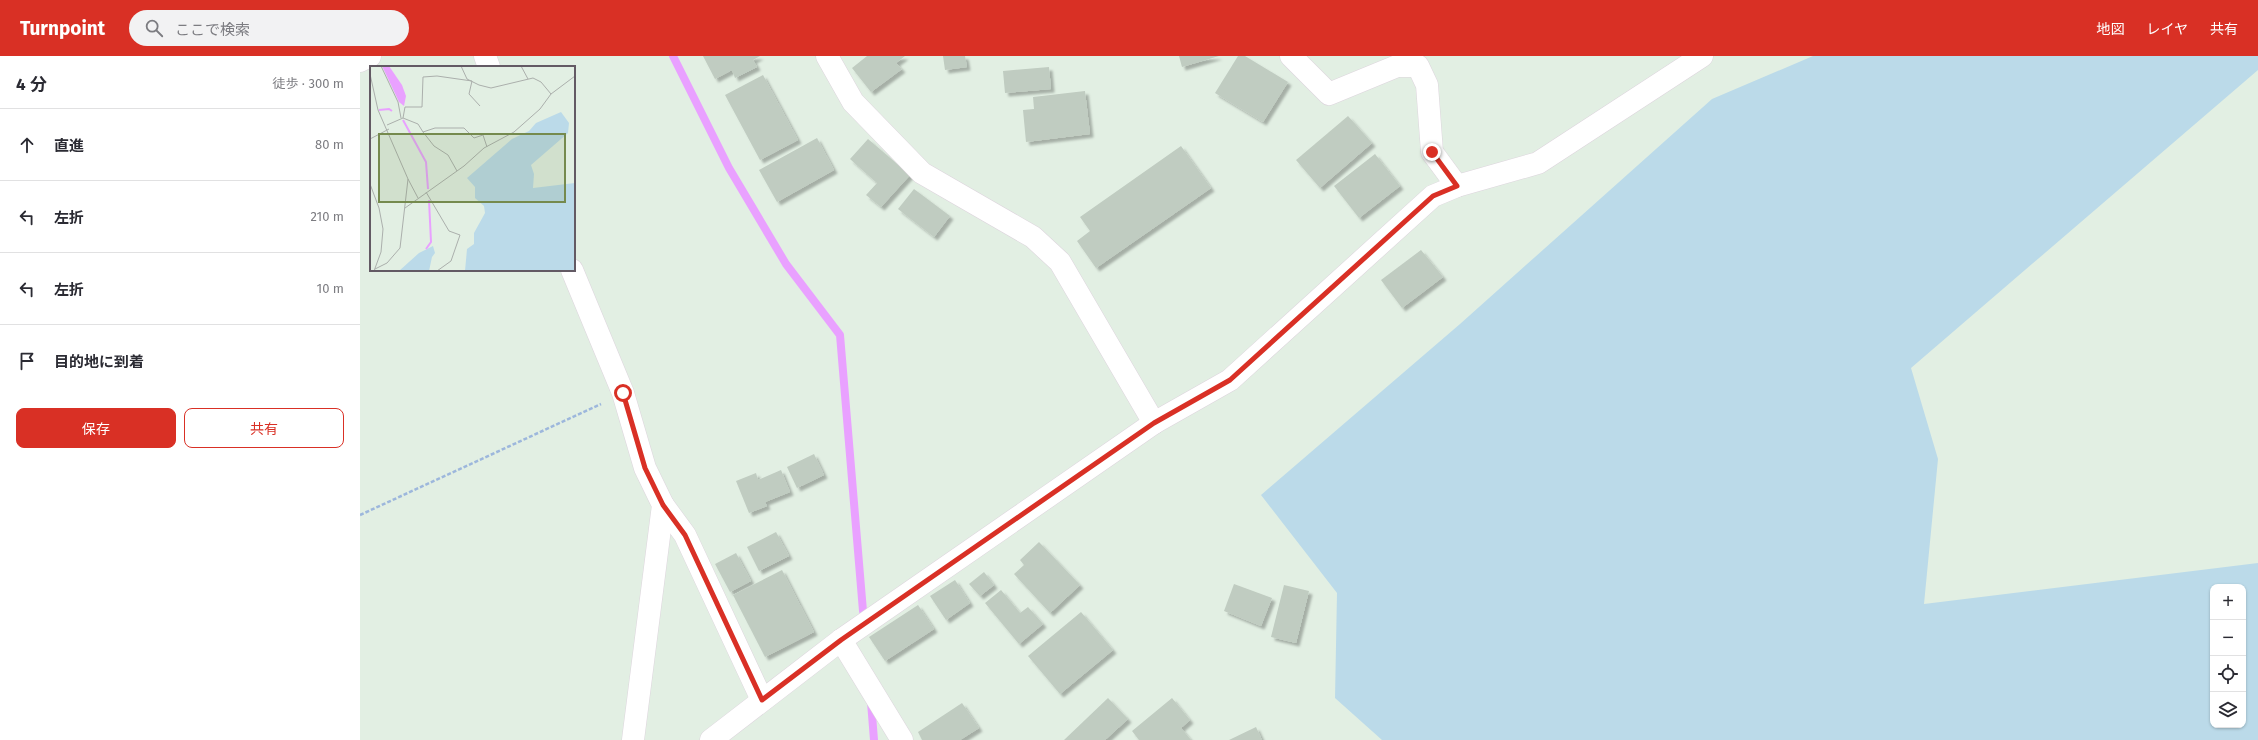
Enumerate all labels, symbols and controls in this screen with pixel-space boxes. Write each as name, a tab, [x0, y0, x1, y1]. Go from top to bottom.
search box	[129, 10, 409, 46]
text: Turnpoint	[20, 17, 105, 40]
icon: search	[143, 17, 165, 39]
text: ここで検索	[175, 21, 250, 39]
text: 地図	[2096, 21, 2124, 38]
text: レイヤ	[2146, 21, 2188, 38]
text: 共有	[2210, 21, 2238, 38]
inset map	[370, 66, 575, 271]
text: 4 分	[16, 74, 47, 95]
text: 徒歩 · 300 m	[272, 76, 344, 91]
icon: ahead	[16, 134, 38, 156]
text: 直進	[54, 137, 84, 155]
text: 80 m	[315, 137, 344, 152]
route end	[1423, 143, 1441, 161]
icon: left	[16, 206, 38, 228]
text: 左折	[54, 209, 84, 227]
text: 210 m	[310, 209, 344, 224]
icon: left	[16, 278, 38, 300]
text: 左折	[54, 281, 84, 299]
text: 10 m	[317, 281, 344, 296]
icon: arrive	[16, 350, 38, 372]
text: 目的地に到着	[54, 353, 144, 371]
route start	[614, 384, 632, 402]
button: 保存	[16, 408, 176, 448]
button: 共有	[184, 408, 344, 448]
map controls	[2210, 584, 2246, 728]
button: +	[2210, 584, 2246, 620]
button: −	[2210, 620, 2246, 656]
button: locate	[2210, 656, 2246, 692]
button: layers	[2210, 692, 2246, 728]

